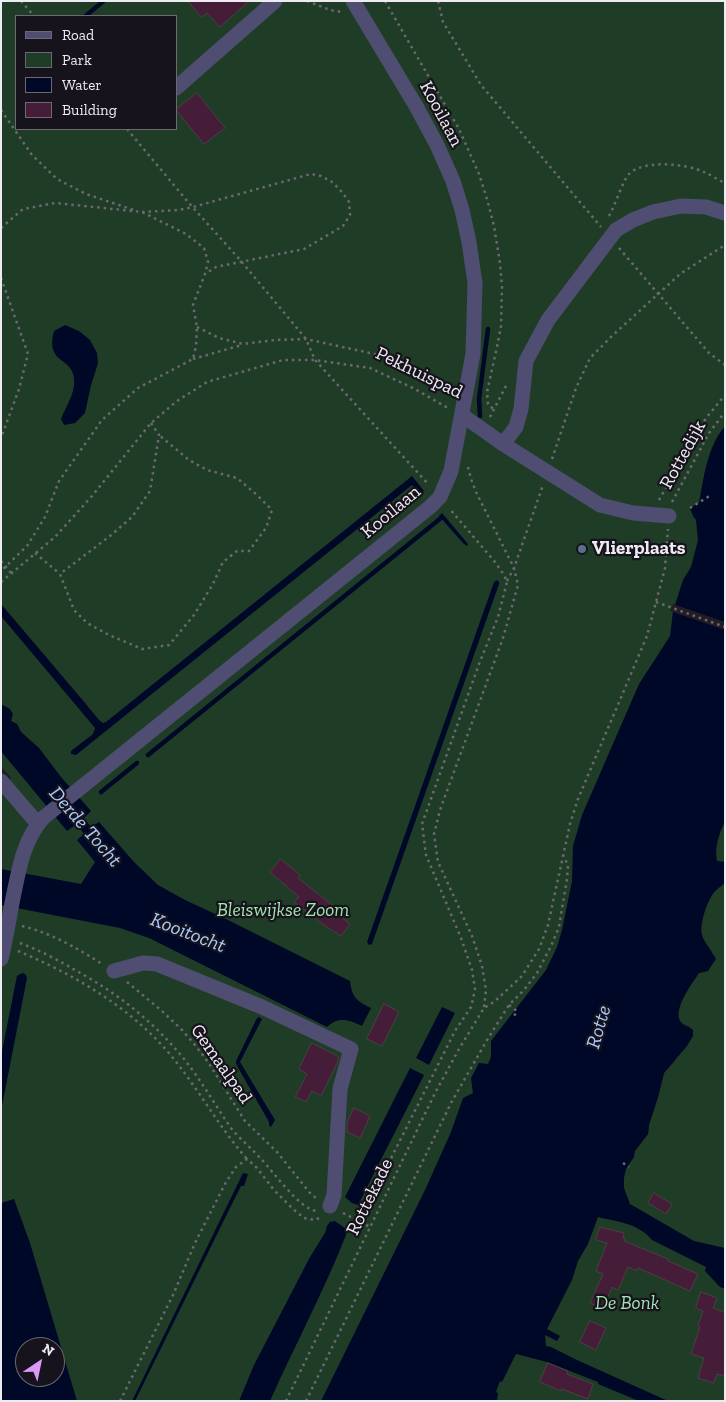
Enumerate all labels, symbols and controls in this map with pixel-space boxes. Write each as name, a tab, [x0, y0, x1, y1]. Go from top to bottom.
legend	[15, 15, 178, 130]
text: Road	[62, 26, 94, 44]
text: Park	[62, 51, 92, 69]
text: Water	[62, 76, 102, 94]
street label: Kooilaan	[414, 77, 468, 151]
text: Building	[62, 101, 117, 119]
street label: Pekhuispad	[372, 342, 466, 404]
street label: Rottedijk	[655, 417, 711, 493]
street label: Kooilaan	[357, 480, 425, 544]
place label: Vlierplaats	[592, 538, 685, 560]
marker: Vlierplaats	[576, 543, 588, 555]
water label: Derde Tocht	[44, 782, 126, 872]
park label: Bleiswijkse Zoom	[217, 900, 349, 922]
water label: Kooitocht	[147, 908, 229, 958]
water label: Rotte	[581, 1003, 617, 1051]
street label: Gemaalpad	[185, 1020, 257, 1108]
street label: Rottekade	[342, 1155, 398, 1239]
park label: De Bonk	[595, 1293, 659, 1315]
north arrow	[15, 1337, 65, 1387]
text: N	[39, 1340, 57, 1360]

